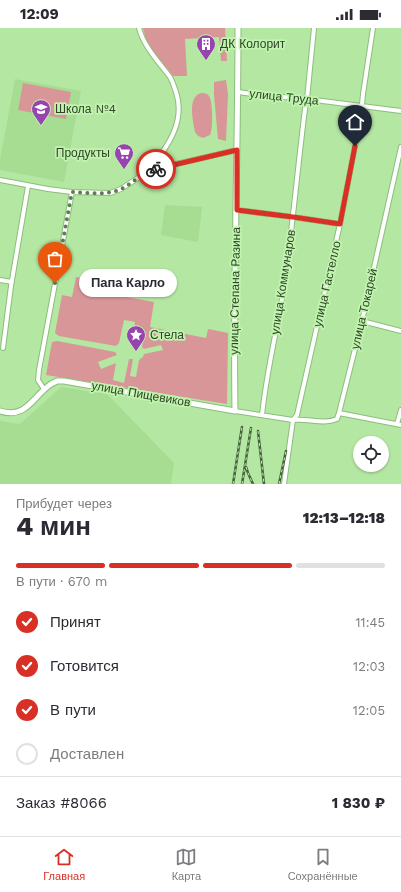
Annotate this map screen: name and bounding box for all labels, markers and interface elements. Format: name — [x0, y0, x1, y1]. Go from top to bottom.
text: 12:09 — [20, 5, 59, 23]
building icon: ДК Колорит — [195, 33, 217, 61]
place label: ДК Колорит — [220, 37, 286, 51]
street label: улица Труда — [249, 86, 320, 108]
school or university icon: Школа №4 — [30, 98, 52, 126]
place label: Школа №4 — [55, 102, 116, 116]
pin — [338, 105, 372, 146]
icon: home — [344, 111, 366, 133]
supermarket icon: Продукты — [113, 142, 135, 170]
place label: Продукты — [56, 146, 110, 160]
courier — [136, 149, 176, 189]
icon: bike — [145, 158, 167, 180]
street label: улица Степана Разина — [227, 227, 243, 355]
street label: улица Коммунаров — [268, 228, 298, 336]
street label: улица Гастелло — [310, 239, 344, 328]
pin — [38, 242, 72, 283]
icon: bag — [44, 248, 66, 270]
street label: улица Токарей — [348, 267, 380, 351]
callout: Папа Карло — [79, 269, 177, 297]
text: Папа Карло — [91, 275, 165, 290]
place icon: Стела — [125, 324, 147, 352]
place label: Стела — [150, 328, 184, 342]
street label: улица Пищевиков — [90, 378, 192, 410]
map controls — [353, 436, 389, 472]
button: locate — [353, 436, 389, 472]
text: Прибудет через — [16, 496, 112, 511]
text: 12:13–12:18 — [303, 509, 385, 527]
text: 4 мин — [16, 511, 91, 541]
text: В пути · 670 m — [16, 574, 107, 589]
icon: check — [16, 611, 38, 633]
text: Принят — [50, 613, 101, 631]
text: 11:45 — [356, 615, 385, 630]
icon: check — [16, 655, 38, 677]
text: Готовится — [50, 657, 119, 675]
text: 12:03 — [353, 659, 385, 674]
icon: check — [16, 699, 38, 721]
text: В пути — [50, 701, 96, 719]
text: 12:05 — [353, 703, 385, 718]
text: Доставлен — [50, 745, 124, 763]
text: Заказ #8066 — [16, 794, 107, 812]
text: 1 830 ₽ — [332, 794, 385, 812]
tab: Главная — [43, 846, 85, 883]
tab: Карта — [172, 846, 201, 883]
tab: Сохранённые — [288, 846, 358, 883]

